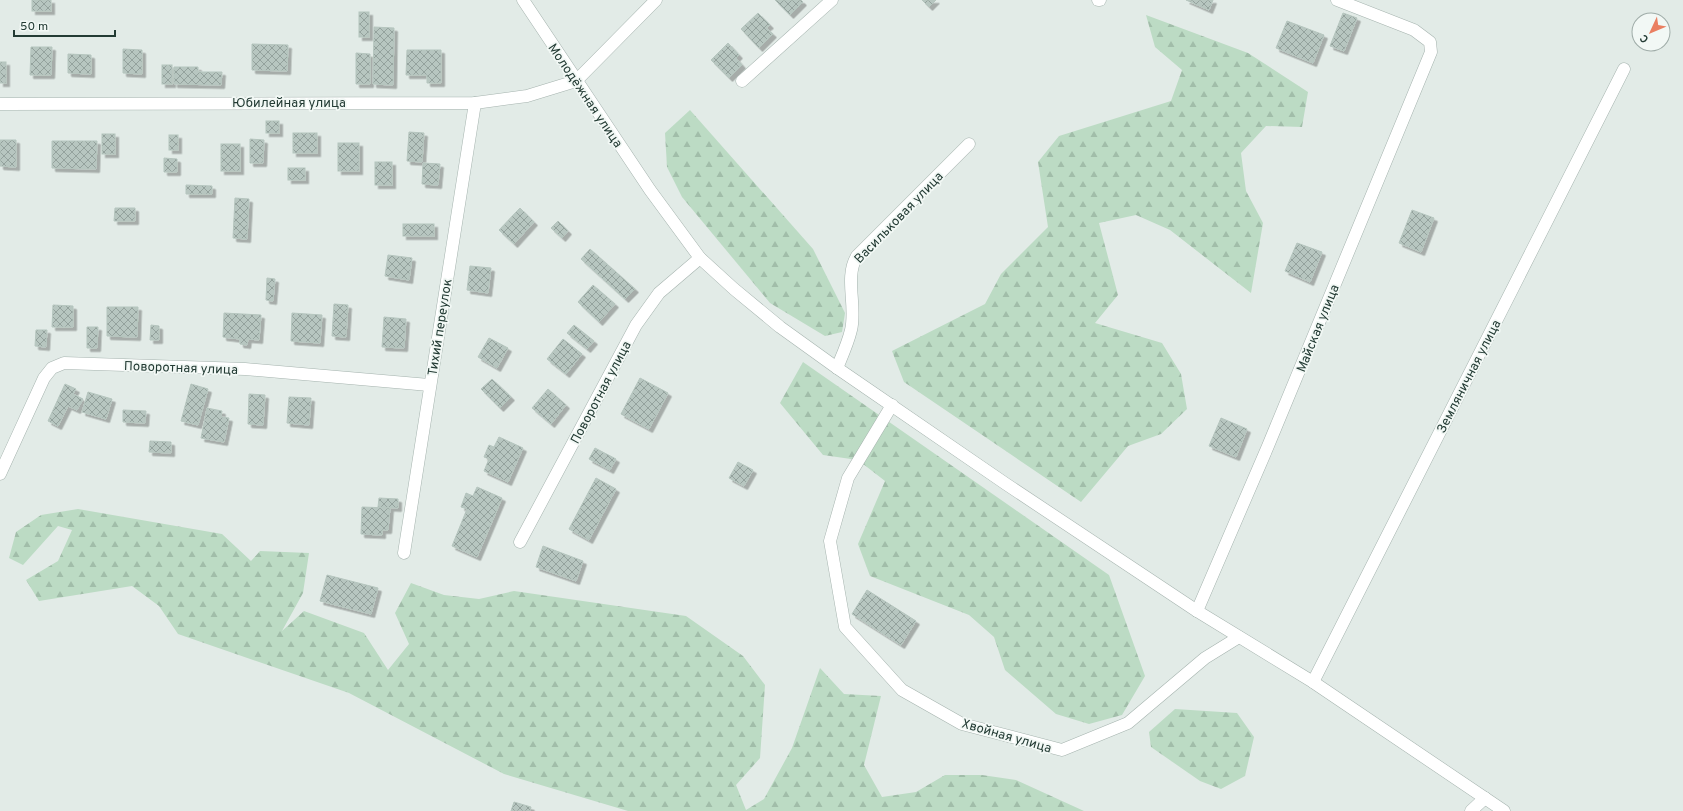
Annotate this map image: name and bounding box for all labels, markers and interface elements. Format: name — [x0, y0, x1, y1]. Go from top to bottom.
scale bar — [14, 12, 115, 38]
north arrow — [1631, 12, 1671, 52]
text: 50 m — [20, 19, 48, 35]
text: С — [1637, 31, 1652, 46]
street label: Молодёжная улица — [544, 41, 625, 151]
street label: Юбилейная улица — [232, 96, 346, 112]
street label: Васильковая улица — [852, 169, 947, 268]
street label: Тихий переулок — [425, 278, 457, 377]
street label: Майская улица — [1294, 283, 1344, 375]
street label: Земляничная улица — [1434, 318, 1505, 436]
street label: Поворотная улица — [568, 339, 636, 447]
street label: Поворотная улица — [124, 359, 238, 379]
street label: Хвойная улица — [960, 716, 1053, 757]

